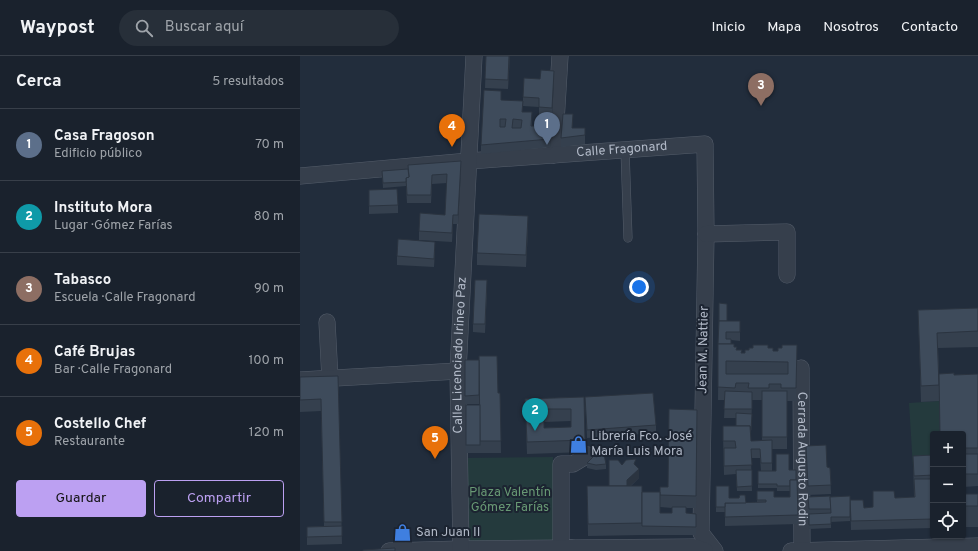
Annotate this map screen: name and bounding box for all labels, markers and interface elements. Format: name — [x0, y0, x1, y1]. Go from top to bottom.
search box — [119, 10, 399, 46]
text: Waypost — [20, 16, 95, 40]
icon: search — [133, 17, 155, 39]
text: Buscar aquí — [165, 18, 244, 37]
text: Inicio — [712, 19, 745, 36]
text: Mapa — [767, 19, 801, 36]
text: Nosotros — [823, 19, 879, 36]
text: Contacto — [901, 19, 958, 36]
text: Cerca — [16, 71, 62, 93]
pin: 3 — [748, 73, 774, 106]
text: 5 resultados — [212, 74, 284, 90]
pin: 1 — [534, 112, 560, 145]
pin: 4 — [439, 114, 465, 147]
text: Casa Fragoson — [54, 127, 155, 146]
text: 1 — [26, 137, 32, 153]
text: 70 m — [255, 137, 284, 153]
street label: Calle Fragonard — [576, 139, 668, 161]
text: Edificio público — [54, 146, 142, 162]
text: Instituto Mora — [54, 199, 152, 218]
text: 2 — [25, 209, 33, 225]
text: 80 m — [254, 209, 284, 225]
text: Lugar · Gómez Farías — [54, 218, 173, 234]
text: Tabasco — [54, 271, 111, 290]
street label: Calle Licenciado Irineo Paz — [450, 276, 471, 434]
your location — [629, 277, 649, 297]
text: 3 — [25, 281, 33, 297]
text: 90 m — [254, 281, 284, 297]
text: Escuela · Calle Fragonard — [54, 290, 196, 306]
street label: Jean M. Nattier — [695, 306, 713, 394]
text: Café Brujas — [54, 343, 135, 362]
text: 4 — [25, 353, 33, 369]
text: 100 m — [248, 353, 284, 369]
text: Bar · Calle Fragonard — [54, 362, 172, 378]
street label: Cerrada Augusto Rodin — [793, 392, 810, 526]
pin: 2 — [522, 398, 548, 431]
text: Costello Chef — [54, 415, 146, 434]
text: 5 — [25, 425, 33, 441]
text: 120 m — [249, 425, 284, 441]
pin: 5 — [422, 426, 448, 459]
place label: Librería Fco. José María Luis Mora — [591, 429, 692, 460]
map controls — [930, 431, 966, 539]
button: + — [930, 431, 966, 467]
text: Restaurante — [54, 434, 125, 450]
shop icon: Librería Fco. José María Luis Mora — [568, 434, 588, 454]
button: − — [930, 467, 966, 503]
button: Guardar — [16, 480, 146, 517]
button: Compartir — [154, 480, 284, 517]
park label: Plaza Valentín Gómez Farías — [469, 485, 551, 516]
button: locate — [930, 503, 966, 539]
shop icon: San Juan II — [393, 523, 413, 543]
place label: San Juan II — [416, 525, 480, 541]

